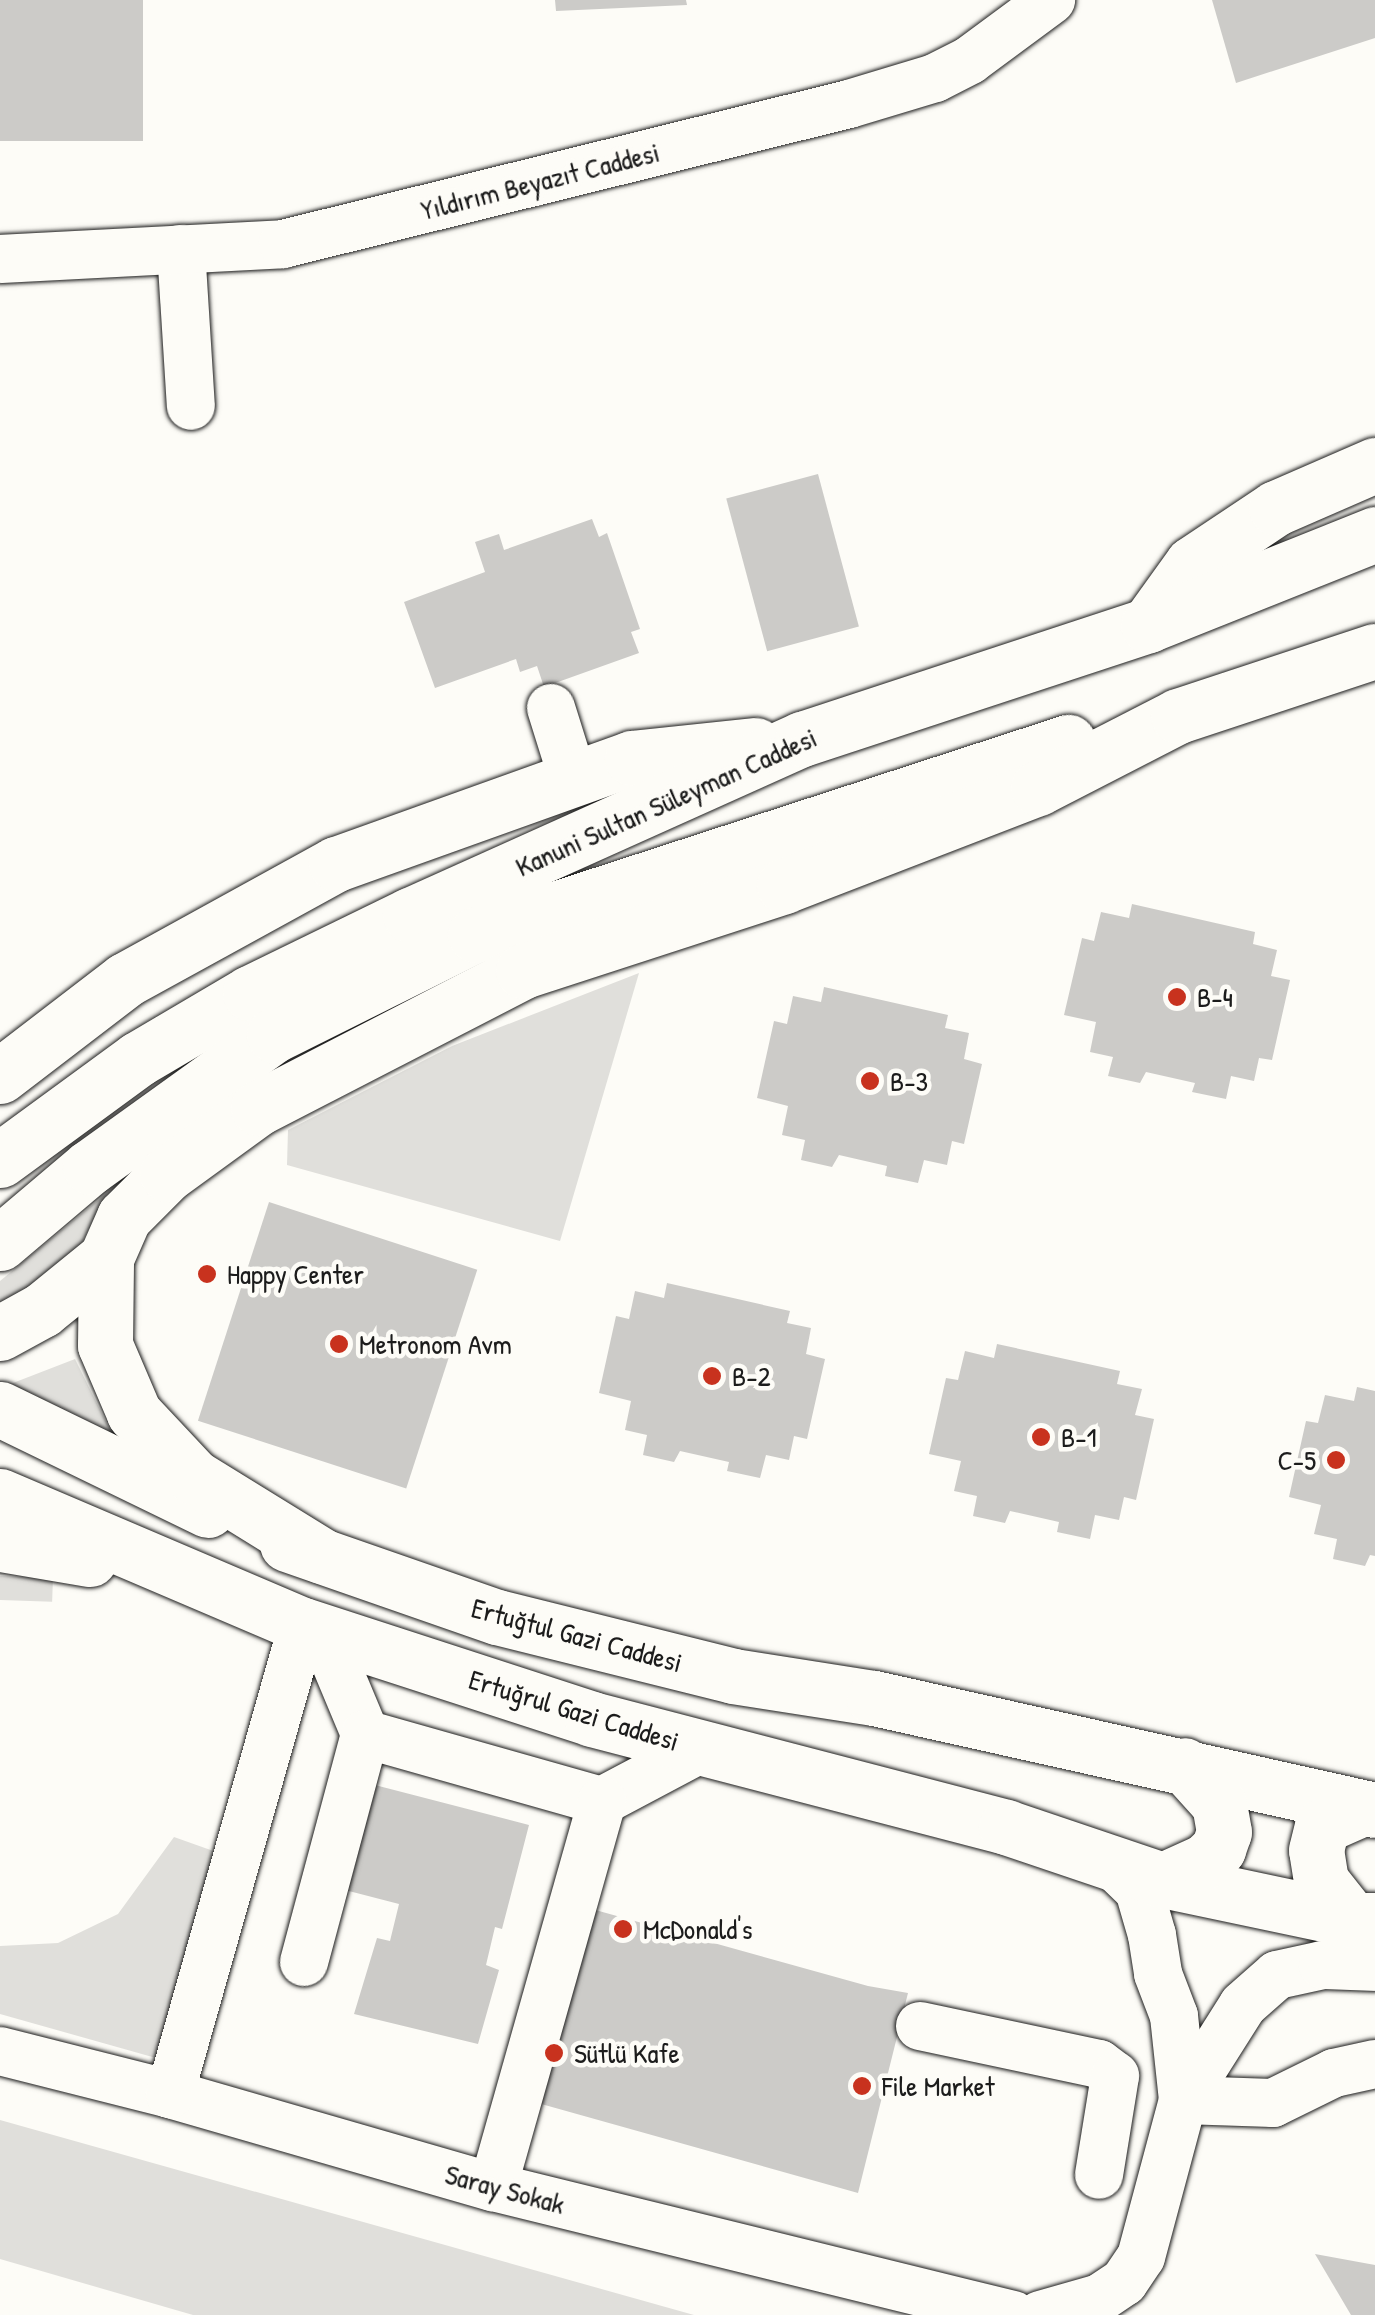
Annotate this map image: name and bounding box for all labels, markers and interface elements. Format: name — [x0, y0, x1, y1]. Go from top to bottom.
street label: Yıldırım Beyazıt Caddesi — [417, 135, 663, 227]
street label: Kanuni Sultan Süleyman Caddesi — [510, 720, 822, 884]
place label: B-4 — [1197, 980, 1233, 1014]
marker: B-4 — [1166, 986, 1188, 1008]
place label: B-3 — [890, 1064, 928, 1098]
marker: B-3 — [859, 1070, 881, 1092]
place label: Happy Center — [227, 1257, 364, 1291]
marker: Happy Center — [196, 1263, 218, 1285]
place label: Metronom Avm — [359, 1327, 512, 1361]
marker: Metronom Avm — [328, 1333, 350, 1355]
place label: B-2 — [732, 1359, 771, 1393]
marker: B-2 — [701, 1365, 723, 1387]
place label: B-1 — [1061, 1420, 1097, 1454]
marker: B-1 — [1030, 1426, 1052, 1448]
place label: C-5 — [1278, 1443, 1316, 1477]
marker: C-5 — [1325, 1449, 1347, 1471]
street label: Ertuğtul Gazi Caddesi — [468, 1591, 686, 1679]
street label: Ertuğrul Gazi Caddesi — [465, 1662, 683, 1758]
place label: McDonald's — [643, 1912, 752, 1946]
marker: McDonald's — [612, 1918, 634, 1940]
place label: Sütlü Kafe — [574, 2036, 680, 2070]
marker: Sütlü Kafe — [543, 2042, 565, 2064]
place label: File Market — [882, 2069, 995, 2103]
marker: File Market — [851, 2075, 873, 2097]
street label: Saray Sokak — [442, 2157, 568, 2221]

